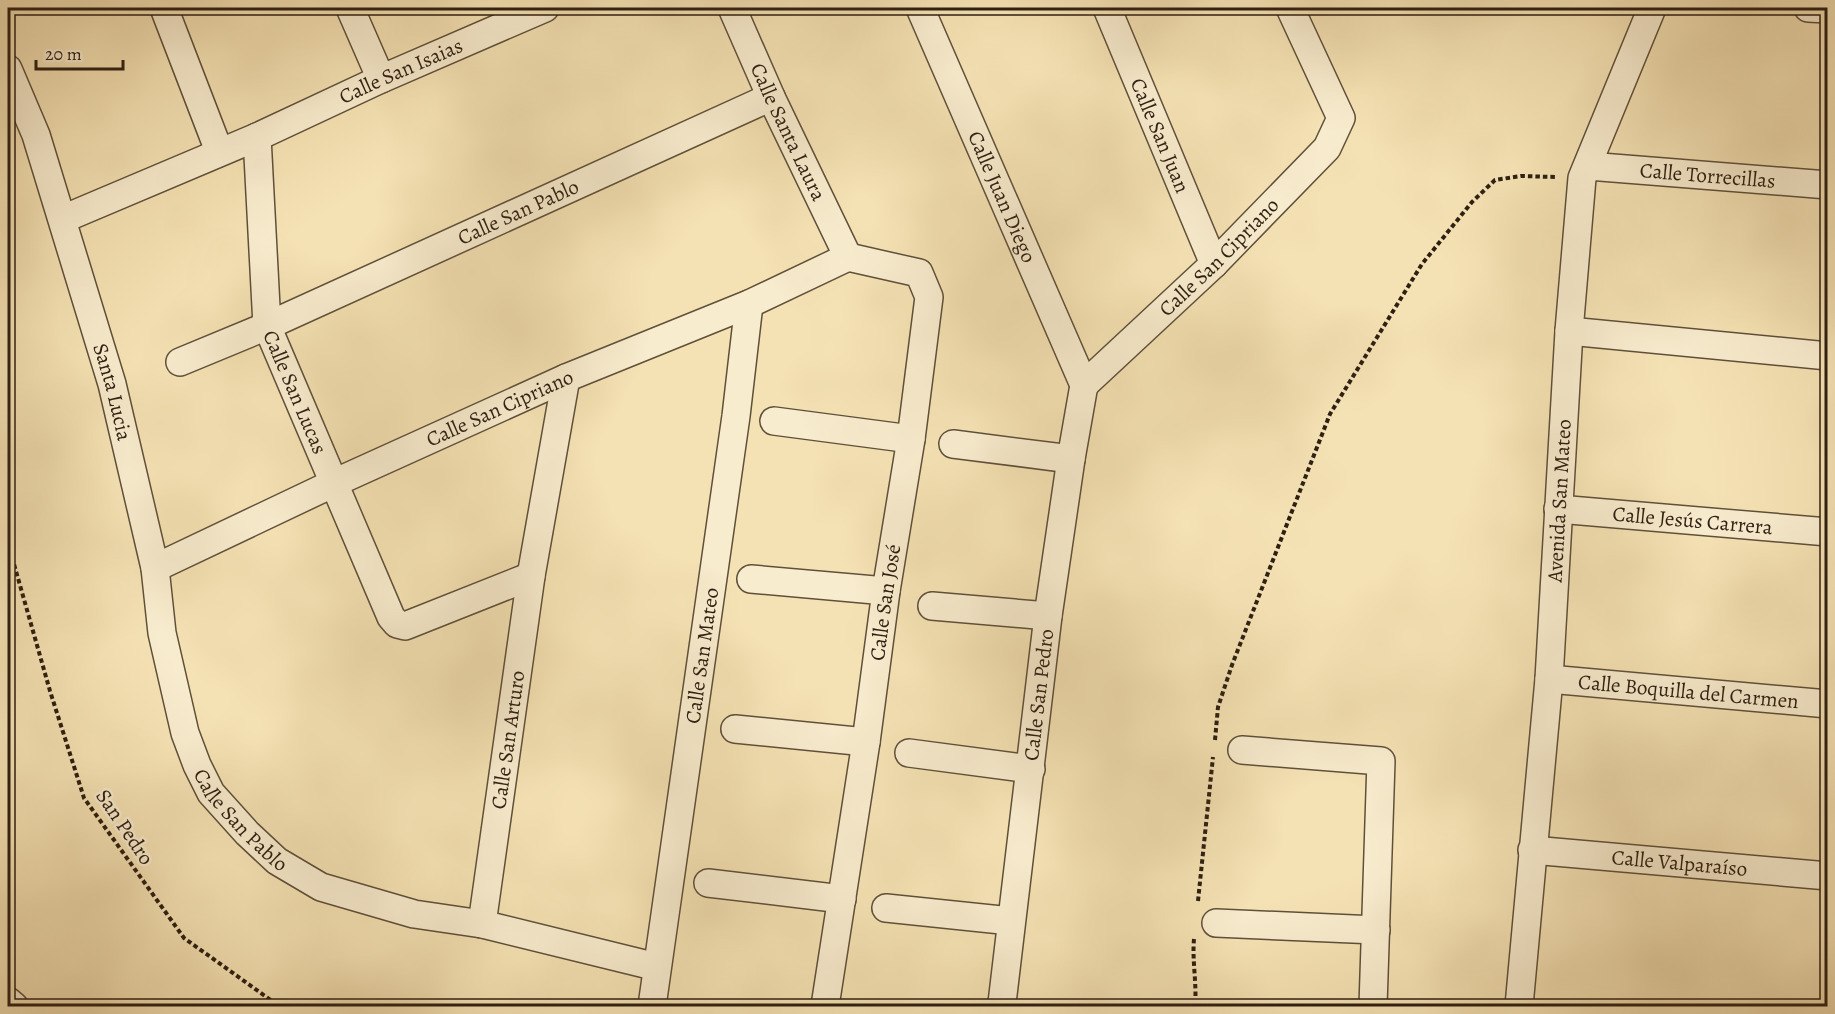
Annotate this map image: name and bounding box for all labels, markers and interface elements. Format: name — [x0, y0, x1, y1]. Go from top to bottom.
street label: Calle San Isaias — [334, 31, 467, 111]
scale bar — [36, 33, 123, 71]
text: 20 m — [45, 42, 82, 66]
street label: Calle Santa Laura — [744, 59, 833, 205]
street label: Calle San Juan — [1124, 74, 1197, 197]
street label: Calle Juan Diego — [961, 127, 1043, 267]
street label: Calle Torrecillas — [1639, 156, 1777, 195]
street label: Calle San Pablo — [453, 172, 583, 252]
street label: Calle San Cipriano — [1153, 191, 1285, 323]
street label: Calle San Lucas — [256, 326, 334, 458]
street label: Santa Lucia — [86, 340, 139, 444]
street label: Calle San Cipriano — [422, 363, 577, 453]
street label: Avenida San Mateo — [1541, 418, 1578, 584]
street label: Calle Jesús Carrera — [1611, 500, 1774, 541]
street label: Calle San José — [863, 542, 907, 662]
street label: Calle San Mateo — [678, 586, 725, 725]
street label: Calle San Pedro — [1017, 627, 1060, 762]
street label: Calle Boquilla del Carmen — [1577, 668, 1800, 715]
street label: Calle San Arturo — [484, 669, 532, 811]
street label: Calle San Pablo — [187, 764, 293, 878]
street label: San Pedro — [89, 784, 161, 870]
street label: Calle Valparaíso — [1610, 843, 1749, 883]

